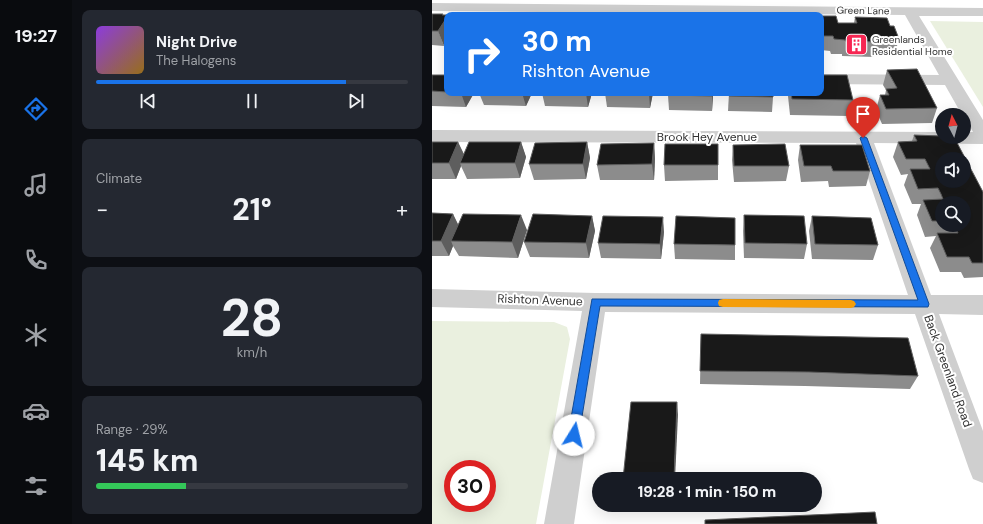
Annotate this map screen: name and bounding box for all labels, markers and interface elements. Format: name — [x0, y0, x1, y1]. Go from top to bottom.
street label: Green Lane — [836, 4, 890, 17]
text: 30 m — [522, 23, 592, 60]
text: 19:27 — [15, 24, 57, 48]
icon: right — [456, 28, 508, 80]
text: Night Drive — [156, 32, 237, 52]
building icon: Greenlands Residential Home — [843, 32, 869, 58]
place label: Greenlands Residential Home — [872, 33, 953, 58]
text: The Halogens — [156, 52, 236, 69]
text: Rishton Avenue — [522, 59, 650, 83]
icon: previous — [137, 90, 159, 112]
icon: pause — [241, 90, 263, 112]
icon: next — [345, 90, 367, 112]
icon: directions — [22, 95, 50, 123]
pin — [846, 97, 880, 138]
icon: arrive — [852, 103, 874, 125]
north arrow — [935, 108, 971, 144]
map controls — [935, 108, 971, 232]
street label: Brook Hey Avenue — [657, 129, 757, 145]
button: sound — [935, 152, 971, 188]
text: Climate — [96, 170, 142, 187]
icon: music — [22, 171, 50, 199]
text: 21° — [232, 190, 272, 229]
text: − — [96, 195, 108, 224]
text: + — [396, 195, 408, 224]
button: search — [935, 196, 971, 232]
icon: phone — [22, 246, 50, 274]
text: 28 — [221, 284, 283, 352]
street label: Rishton Avenue — [497, 291, 583, 309]
street label: Back Greenland Road — [920, 313, 976, 429]
icon: climate — [22, 321, 50, 349]
text: km/h — [237, 344, 267, 361]
icon: car — [22, 397, 50, 425]
position arrow — [553, 414, 595, 456]
text: Range · 29% — [96, 421, 168, 438]
text: 145 km — [96, 441, 198, 480]
speed limit sign: 30 — [444, 460, 496, 512]
icon: filters — [22, 472, 50, 500]
text: 19:28 · 1 min · 150 m — [638, 482, 776, 502]

